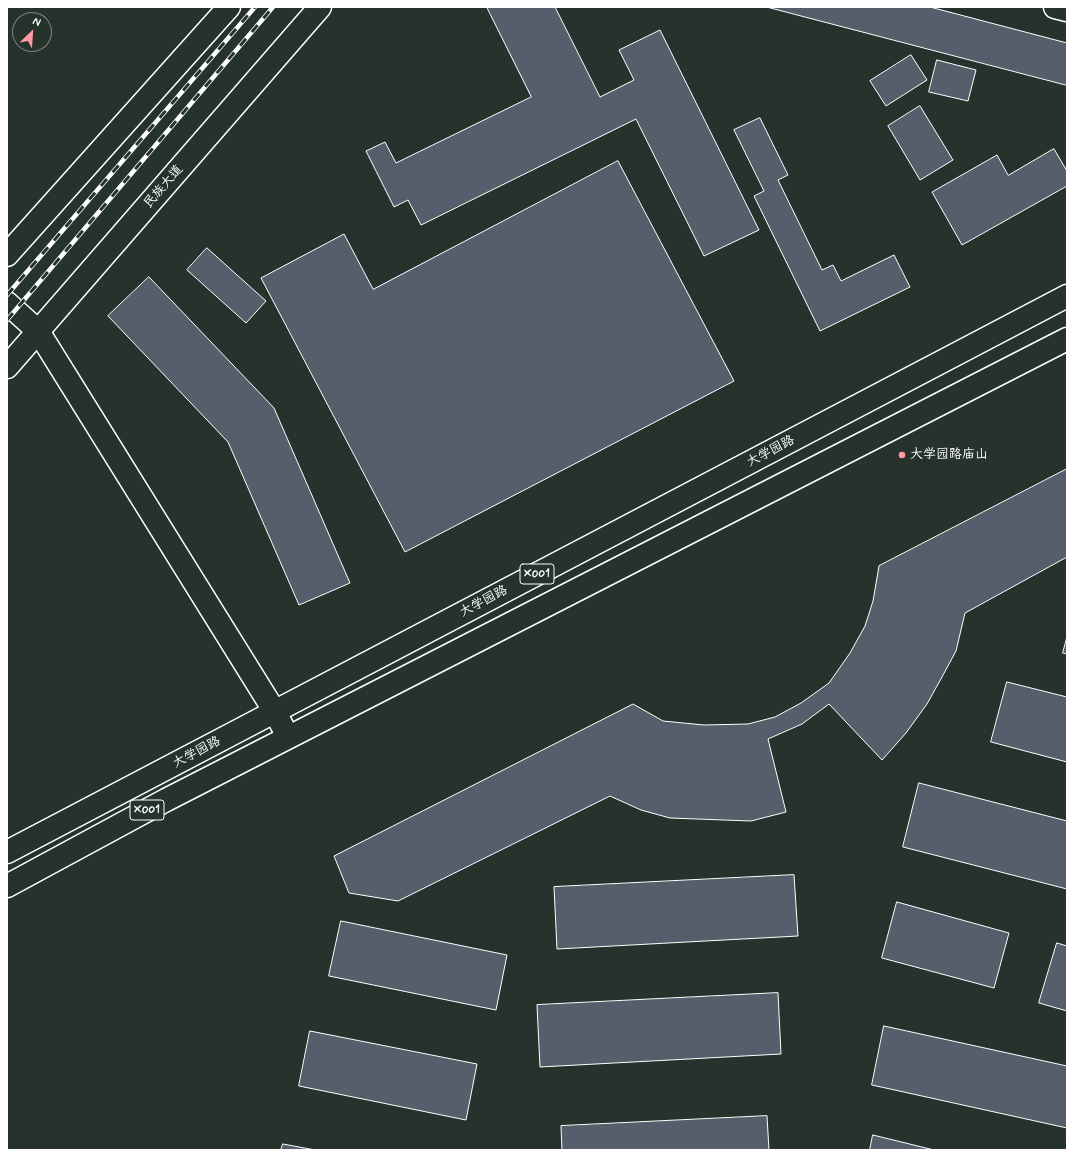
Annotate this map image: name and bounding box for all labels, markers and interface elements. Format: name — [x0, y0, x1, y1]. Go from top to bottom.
north arrow — [12, 12, 52, 52]
text: N — [30, 14, 43, 30]
street label: 民族大道 — [141, 162, 187, 212]
street label: 大学园路 — [744, 433, 798, 471]
place label: 大学园路庙山 — [910, 447, 988, 463]
marker: 大学园路庙山 — [897, 450, 907, 460]
road number: X001 — [520, 564, 554, 584]
street label: 大学园路 — [457, 583, 511, 621]
street label: 大学园路 — [170, 734, 224, 772]
road number: X001 — [130, 800, 164, 820]

